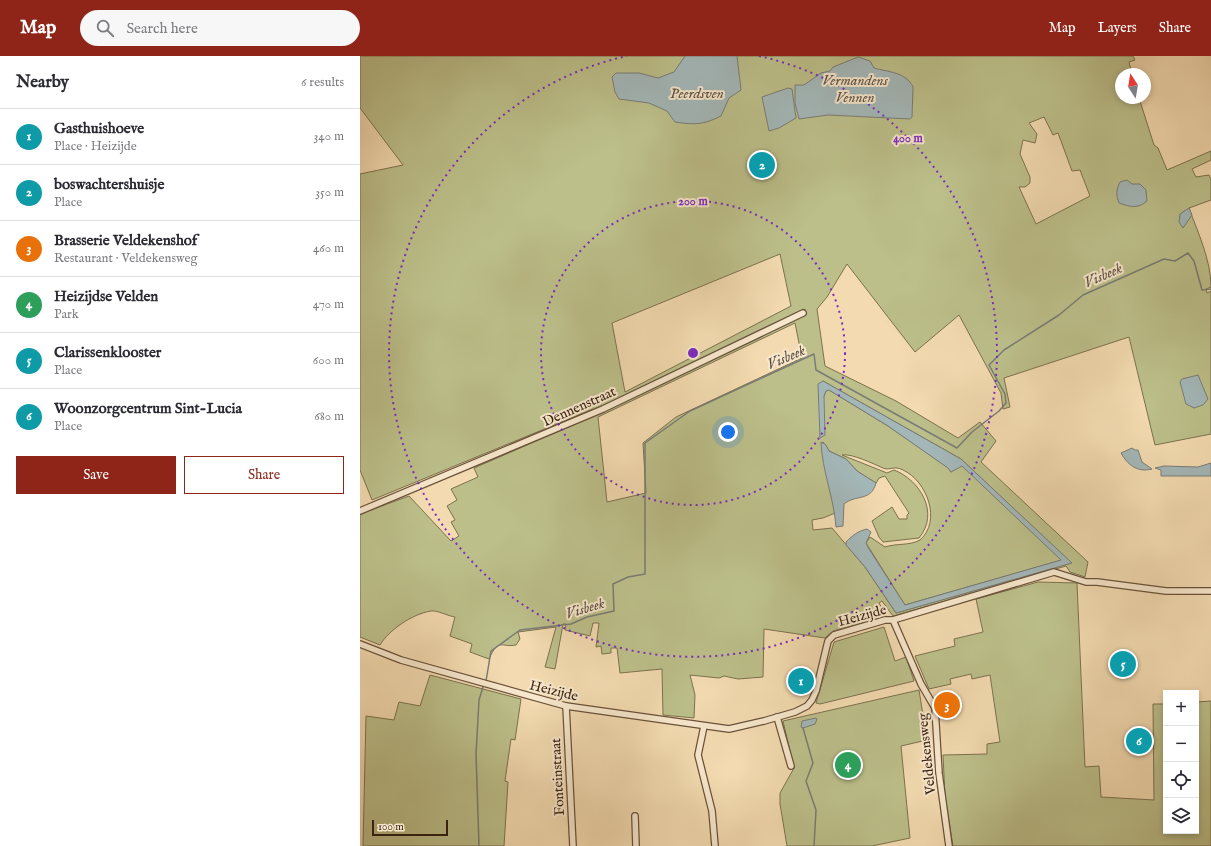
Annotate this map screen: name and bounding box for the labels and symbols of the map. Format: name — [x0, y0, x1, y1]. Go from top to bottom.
north arrow — [1115, 68, 1151, 104]
water label: Vermandens Vennen — [822, 71, 889, 107]
water label: Peerdsven — [670, 84, 724, 103]
text: 400 m — [893, 131, 924, 146]
pin: 2 — [749, 150, 775, 180]
text: 200 m — [678, 194, 708, 209]
water label: Visbeek — [1081, 259, 1125, 292]
water label: Visbeek — [764, 341, 808, 374]
centre of rings — [686, 346, 700, 360]
street label: Dennenstraat — [540, 383, 619, 431]
your location — [718, 422, 738, 442]
water label: Visbeek — [563, 594, 607, 623]
street label: Heizijde — [836, 601, 889, 631]
pin: 5 — [1110, 649, 1136, 679]
pin: 1 — [788, 666, 814, 696]
street label: Heizijde — [528, 676, 580, 706]
pin: 3 — [934, 690, 960, 720]
street label: Veldekensweg — [914, 712, 940, 797]
pin: 6 — [1126, 726, 1152, 756]
street label: Fonteinstraat — [547, 737, 569, 816]
pin: 4 — [835, 750, 861, 780]
scale bar — [372, 818, 448, 837]

